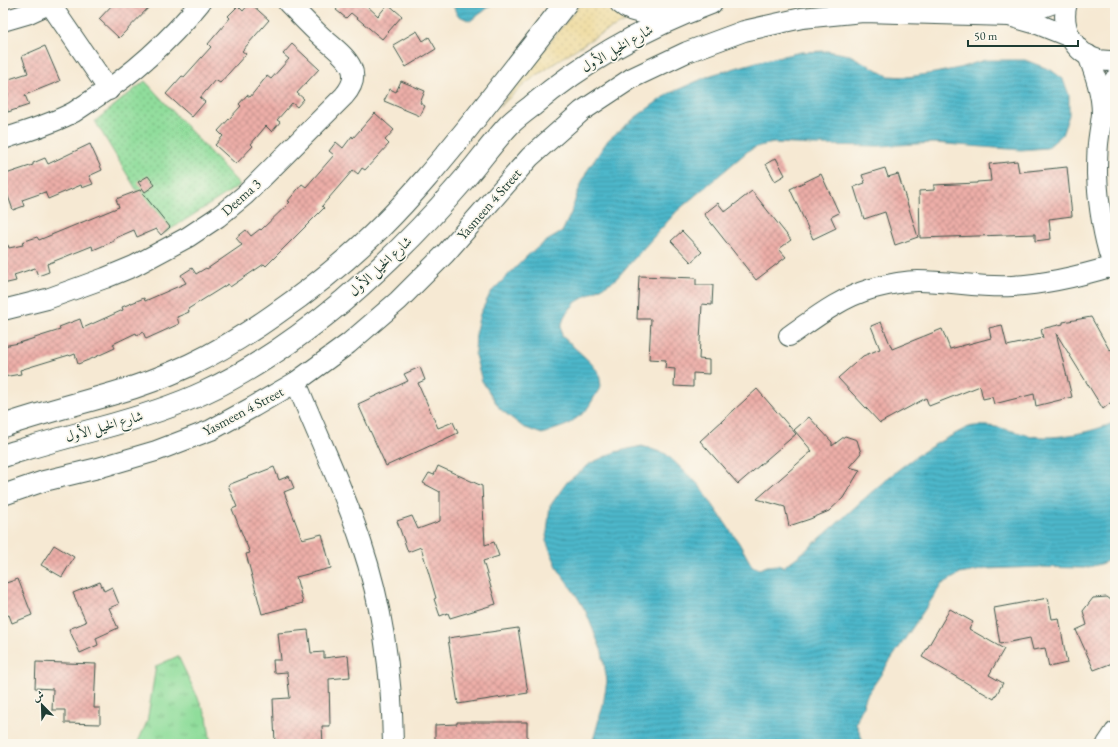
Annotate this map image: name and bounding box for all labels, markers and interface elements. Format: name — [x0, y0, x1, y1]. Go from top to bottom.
street label: شارع الخيل الأول — [577, 19, 658, 78]
scale bar — [968, 22, 1078, 48]
text: 50 m — [974, 28, 998, 44]
street label: Yasmeen 4 Street — [453, 164, 525, 243]
street label: Deema 3 — [217, 174, 265, 220]
street label: شارع الخيل الأول — [344, 231, 418, 302]
street label: Yasmeen 4 Street — [200, 382, 287, 440]
street label: شارع الخيل الأول — [63, 405, 146, 449]
north arrow — [22, 685, 62, 725]
text: ش — [30, 687, 46, 704]

